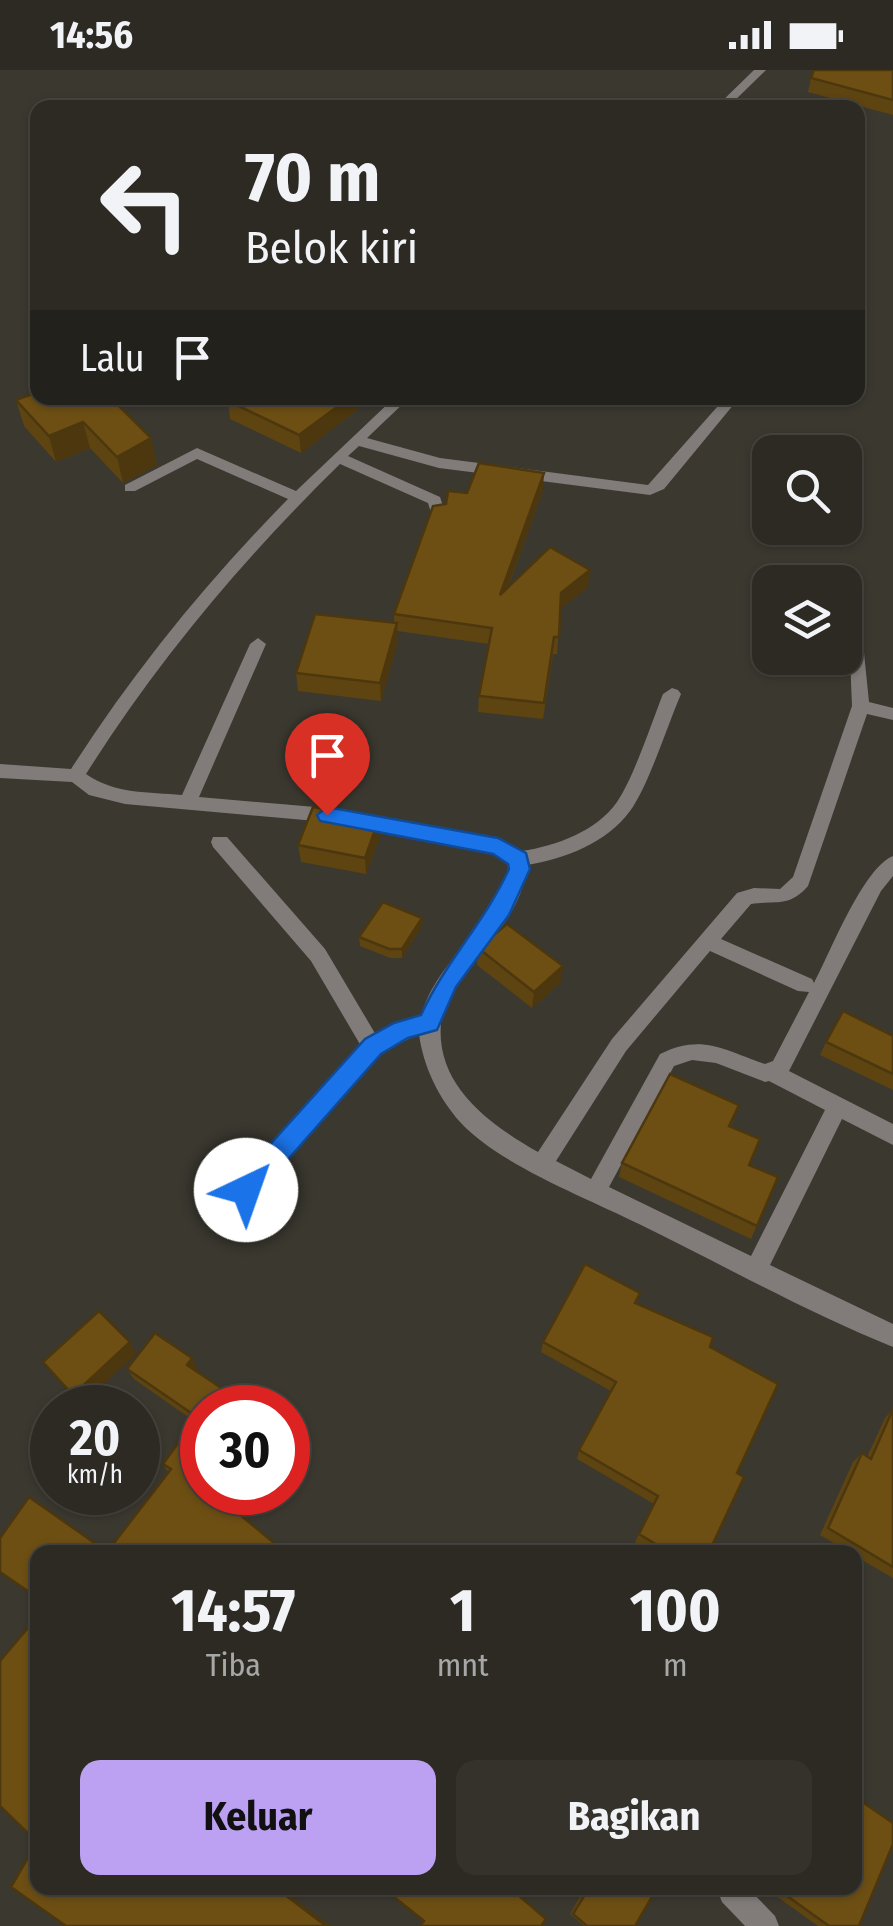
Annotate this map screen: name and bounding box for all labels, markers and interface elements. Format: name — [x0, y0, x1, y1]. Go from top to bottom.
text: 14:56 — [50, 12, 133, 58]
text: 70 m — [245, 136, 380, 220]
icon: left — [80, 140, 210, 270]
text: Belok kiri — [245, 221, 418, 275]
icon: arrive — [165, 330, 220, 385]
text: Lalu — [80, 335, 145, 381]
map controls — [752, 435, 862, 675]
button: search — [752, 435, 862, 545]
button: layers — [752, 565, 862, 675]
pin — [285, 713, 370, 816]
icon: arrive — [300, 728, 355, 783]
position arrow — [194, 1138, 298, 1242]
speed limit sign: 30 — [180, 1385, 310, 1515]
text: 20 — [70, 1408, 120, 1468]
text: km/h — [67, 1460, 123, 1490]
text: 14:57 — [171, 1575, 295, 1647]
text: 1 — [450, 1575, 475, 1647]
text: 100 — [630, 1575, 721, 1647]
text: Tiba — [206, 1646, 261, 1684]
text: mnt — [437, 1646, 489, 1684]
text: m — [663, 1646, 688, 1684]
button: Keluar — [80, 1760, 436, 1875]
button: Bagikan — [456, 1760, 812, 1875]

